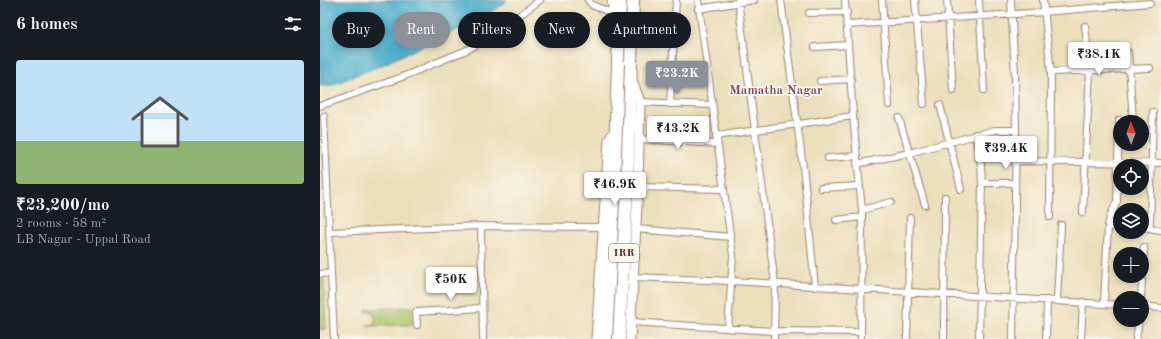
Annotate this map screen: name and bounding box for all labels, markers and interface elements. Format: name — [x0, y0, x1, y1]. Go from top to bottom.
chip: Buy — [332, 12, 385, 48]
chip: Rent — [393, 12, 450, 48]
chip: Filters — [458, 12, 526, 48]
chip: New — [534, 12, 590, 48]
chip: Apartment — [598, 12, 691, 48]
icon: filters — [282, 13, 304, 35]
text: 6 homes — [16, 16, 78, 33]
pin: ₹38.1K — [1066, 42, 1132, 76]
text: ₹38.1K — [1077, 48, 1121, 61]
pin: ₹23.2K — [644, 61, 710, 95]
text: ₹23.2K — [655, 67, 699, 80]
district label: Mamatha Nagar — [729, 84, 823, 97]
icon: home — [124, 86, 196, 158]
north arrow — [1113, 115, 1149, 151]
map controls — [1113, 115, 1149, 327]
pin: ₹43.2K — [645, 116, 711, 150]
text: ₹43.2K — [656, 122, 700, 135]
pin: ₹39.4K — [973, 136, 1039, 170]
text: ₹39.4K — [984, 142, 1028, 155]
button: locate — [1113, 159, 1149, 195]
pin: ₹46.9K — [582, 172, 648, 206]
text: ₹46.9K — [593, 178, 637, 191]
text: ₹23,200/mo — [16, 197, 110, 214]
button: layers — [1113, 203, 1149, 239]
text: 2 rooms · 58 m² — [16, 217, 106, 230]
text: LB Nagar - Uppal Road — [16, 233, 151, 246]
road number: IRR — [609, 244, 639, 262]
button: + — [1113, 247, 1149, 283]
pin: ₹50K — [427, 267, 475, 301]
text: ₹50K — [435, 273, 467, 286]
button: − — [1113, 291, 1149, 327]

